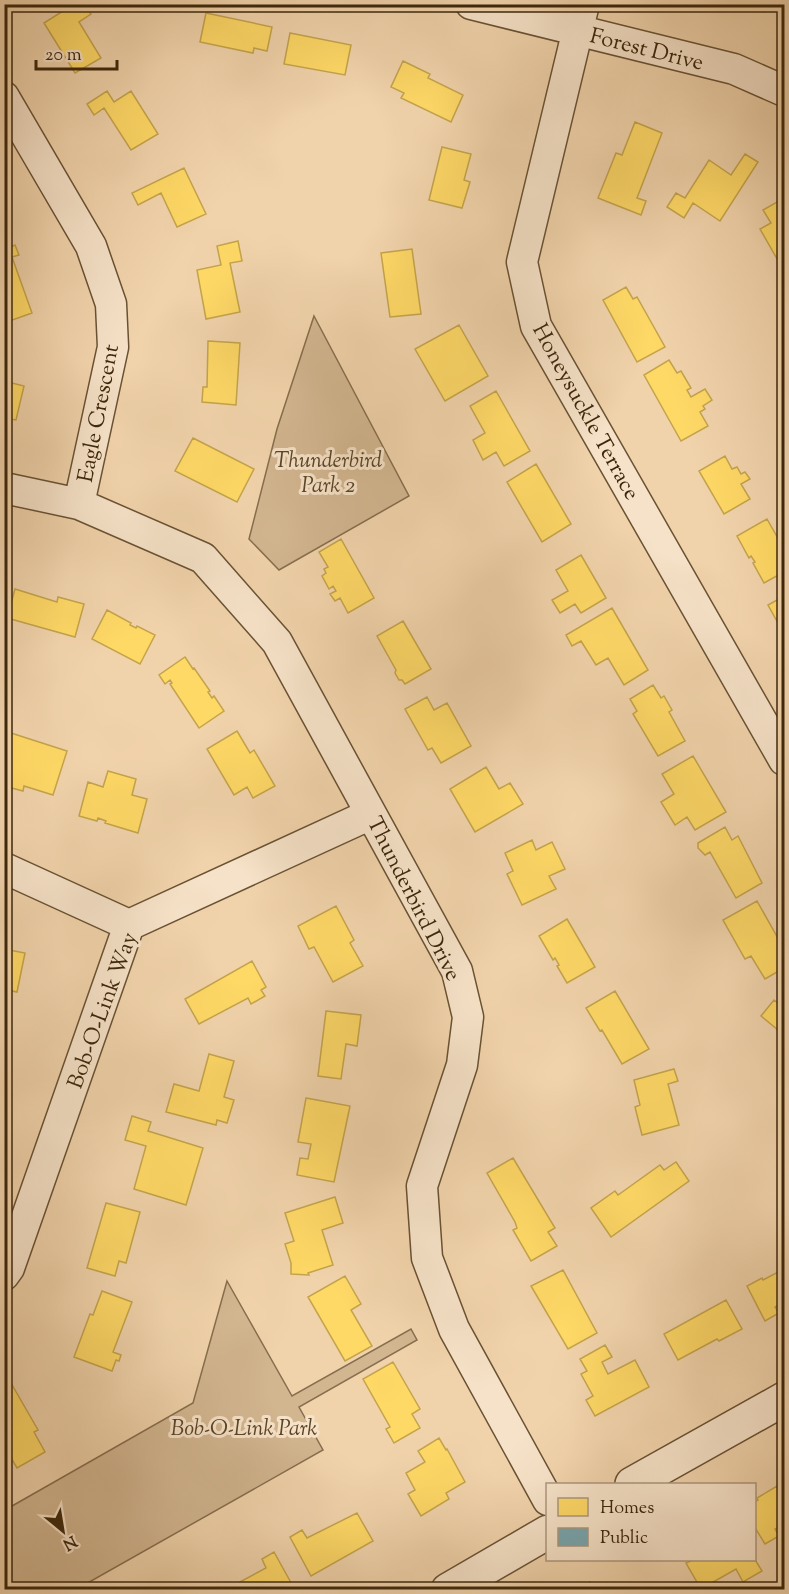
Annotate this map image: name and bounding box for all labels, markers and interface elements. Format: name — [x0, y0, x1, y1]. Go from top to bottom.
street label: Forest Drive — [586, 21, 707, 80]
scale bar — [36, 33, 117, 71]
text: 20 m — [45, 43, 82, 69]
street label: Honeysuckle Terrace — [523, 318, 646, 507]
street label: Eagle Crescent — [71, 341, 129, 485]
park label: Thunderbird Park 2 — [274, 446, 382, 503]
street label: Thunderbird Drive — [357, 812, 468, 987]
street label: Bob-O-Link Way — [61, 928, 147, 1094]
park label: Bob-O-Link Park — [171, 1414, 317, 1446]
legend — [546, 1483, 756, 1561]
text: Homes — [600, 1496, 654, 1522]
north arrow — [33, 1501, 93, 1561]
text: Public — [600, 1526, 648, 1552]
text: N — [58, 1529, 81, 1555]

